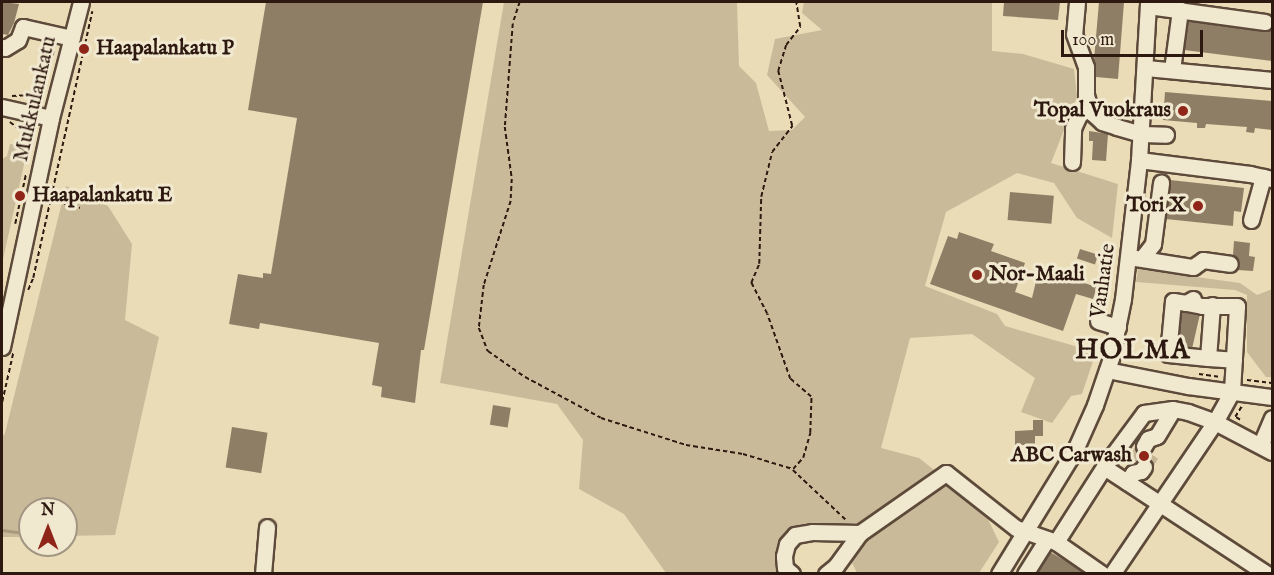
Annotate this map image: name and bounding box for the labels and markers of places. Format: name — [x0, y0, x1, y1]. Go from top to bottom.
place label: Haapalankatu P — [96, 36, 234, 62]
marker: Haapalankatu P — [77, 42, 91, 56]
place label: Topal Vuokraus — [1034, 98, 1171, 124]
marker: Topal Vuokraus — [1176, 104, 1190, 118]
place label: Haapalankatu E — [32, 183, 172, 209]
marker: Haapalankatu E — [13, 189, 27, 203]
place label: Tori X — [1126, 193, 1186, 219]
marker: Tori X — [1191, 199, 1205, 213]
place label: Nor-Maali — [989, 262, 1085, 288]
marker: Nor-Maali — [970, 268, 984, 282]
place label: ABC Carwash — [1011, 443, 1132, 469]
marker: ABC Carwash — [1137, 449, 1151, 463]

